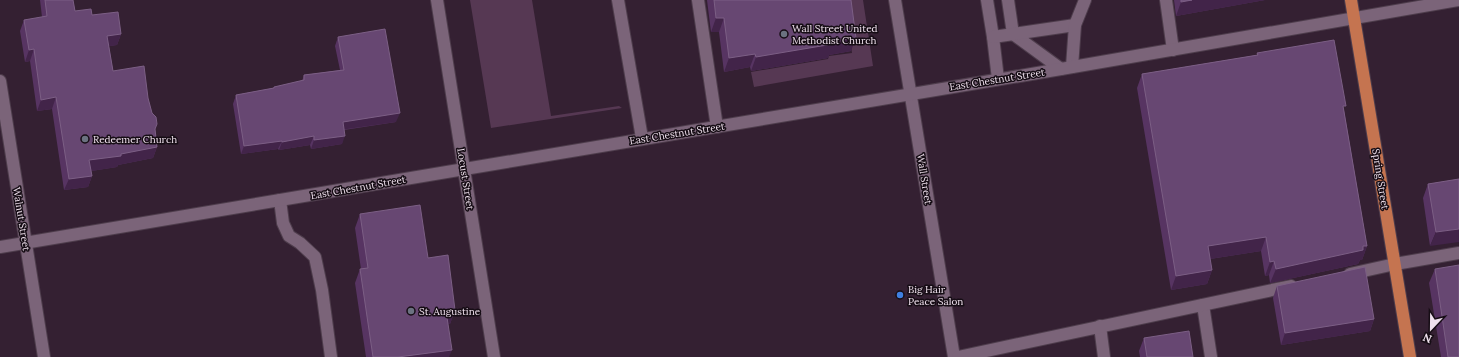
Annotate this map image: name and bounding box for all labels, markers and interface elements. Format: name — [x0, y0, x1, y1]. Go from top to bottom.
place label: Wall Street United Methodist Church — [792, 22, 878, 47]
marker: Wall Street United Methodist Church — [779, 29, 789, 39]
street label: East Chestnut Street — [948, 66, 1046, 93]
street label: East Chestnut Street — [628, 120, 726, 147]
place label: Redeemer Church — [93, 133, 177, 146]
marker: Redeemer Church — [80, 134, 90, 144]
street label: Locust Street — [454, 147, 477, 211]
street label: Spring Street — [1369, 148, 1392, 210]
street label: Wall Street — [914, 153, 935, 205]
street label: East Chestnut Street — [310, 173, 407, 202]
street label: Walnut Street — [10, 186, 33, 252]
place label: Big Hair Peace Salon — [908, 283, 963, 308]
marker: Big Hair Peace Salon — [895, 290, 905, 300]
place label: St. Augustine — [419, 305, 481, 318]
marker: St. Augustine — [406, 306, 416, 316]
north arrow — [1411, 309, 1451, 349]
text: N — [1420, 330, 1434, 346]

